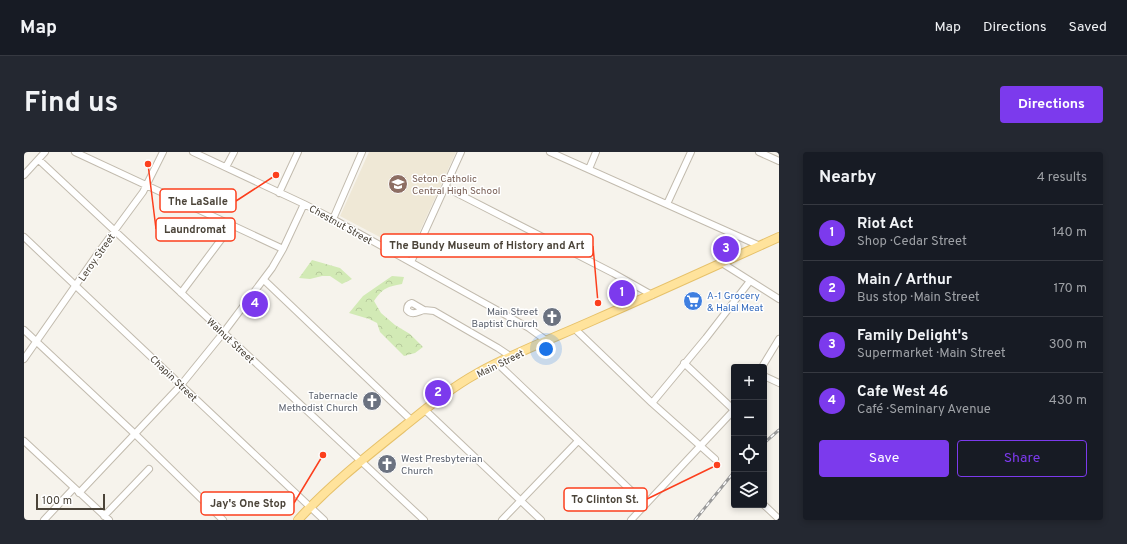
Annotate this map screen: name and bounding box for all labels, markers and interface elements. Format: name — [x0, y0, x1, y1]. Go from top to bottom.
text: Map — [20, 16, 57, 40]
text: Map — [935, 19, 961, 36]
text: Directions — [983, 19, 1047, 36]
text: Saved — [1069, 19, 1107, 36]
text: Find us — [24, 86, 118, 122]
button: Directions — [1000, 86, 1103, 123]
text: Nearby — [819, 167, 876, 189]
text: 4 results — [1037, 170, 1087, 186]
school or university icon: Seton Catholic Central High School — [387, 173, 409, 195]
place label: Seton Catholic Central High School — [412, 173, 500, 198]
callout: The LaSalle — [160, 189, 236, 212]
text: The LaSalle — [168, 195, 228, 209]
street label: Chestnut Street — [306, 203, 374, 248]
text: Riot Act — [857, 215, 914, 234]
callout: Laundromat — [156, 218, 235, 241]
text: Laundromat — [164, 223, 226, 237]
text: 1 — [829, 225, 835, 241]
text: 140 m — [1052, 225, 1087, 241]
street label: Leroy Street — [76, 231, 119, 284]
callout: The Bundy Museum of History and Art — [381, 234, 593, 257]
pin: 3 — [713, 234, 739, 264]
text: Shop · Cedar Street — [857, 234, 967, 250]
text: The Bundy Museum of History and Art — [389, 239, 585, 253]
text: Main / Arthur — [857, 271, 952, 290]
pin: 1 — [609, 278, 635, 308]
text: 2 — [828, 281, 836, 297]
text: 170 m — [1053, 281, 1087, 297]
pin: 4 — [242, 289, 268, 319]
supermarket icon: A-1 Grocery & Halal Meat — [682, 290, 704, 312]
place label: A-1 Grocery & Halal Meat — [707, 290, 763, 315]
text: Bus stop · Main Street — [857, 290, 980, 306]
place label: Main Street Baptist Church — [471, 306, 538, 331]
church icon: Main Street Baptist Church — [541, 306, 563, 328]
street label: Walnut Street — [203, 316, 257, 367]
text: Family Delight's — [857, 327, 968, 346]
text: 3 — [828, 337, 836, 353]
text: 300 m — [1049, 337, 1087, 353]
your location — [536, 339, 556, 359]
text: Supermarket · Main Street — [857, 346, 1006, 362]
street label: Main Street — [475, 347, 527, 381]
street label: Chapin Street — [146, 353, 200, 405]
map controls — [731, 364, 767, 508]
button: + — [731, 364, 767, 400]
pin: 2 — [425, 378, 451, 408]
text: Cafe West 46 — [857, 383, 948, 402]
place label: Tabernacle Methodist Church — [279, 390, 358, 415]
church icon: Tabernacle Methodist Church — [361, 390, 383, 412]
text: 4 — [828, 393, 836, 409]
text: 430 m — [1049, 393, 1087, 409]
button: − — [731, 400, 767, 436]
text: Café · Seminary Avenue — [857, 402, 991, 418]
button: locate — [731, 436, 767, 472]
button: Save — [819, 440, 949, 477]
button: Share — [957, 440, 1087, 477]
church icon: West Presbyterian Church — [376, 453, 398, 475]
place label: West Presbyterian Church — [401, 453, 483, 478]
button: layers — [731, 472, 767, 508]
callout: To Clinton St. — [564, 488, 647, 511]
scale bar — [36, 492, 105, 511]
callout: Jay's One Stop — [201, 492, 294, 515]
text: To Clinton St. — [571, 493, 639, 507]
text: 100 m — [42, 494, 72, 508]
text: Jay's One Stop — [210, 497, 286, 511]

